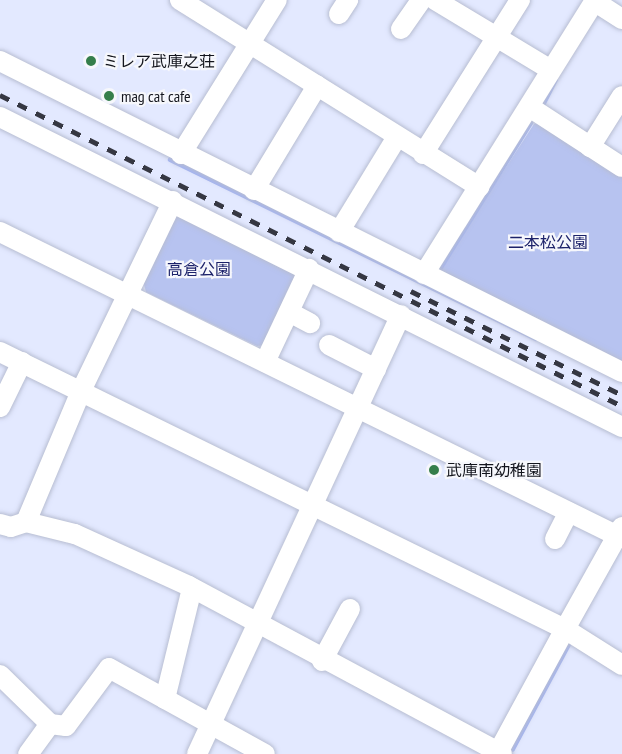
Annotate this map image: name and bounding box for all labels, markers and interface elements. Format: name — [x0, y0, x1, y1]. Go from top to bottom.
place label: ミレア武庫之荘 — [103, 51, 215, 71]
marker: ミレア武庫之荘 — [84, 54, 98, 68]
place label: mag cat cafe — [121, 86, 191, 106]
marker: mag cat cafe — [102, 89, 116, 103]
park label: 二本松公園 — [508, 232, 588, 252]
park label: 高倉公園 — [167, 259, 231, 279]
place label: 武庫南幼稚園 — [446, 460, 542, 480]
marker: 武庫南幼稚園 — [427, 463, 441, 477]

